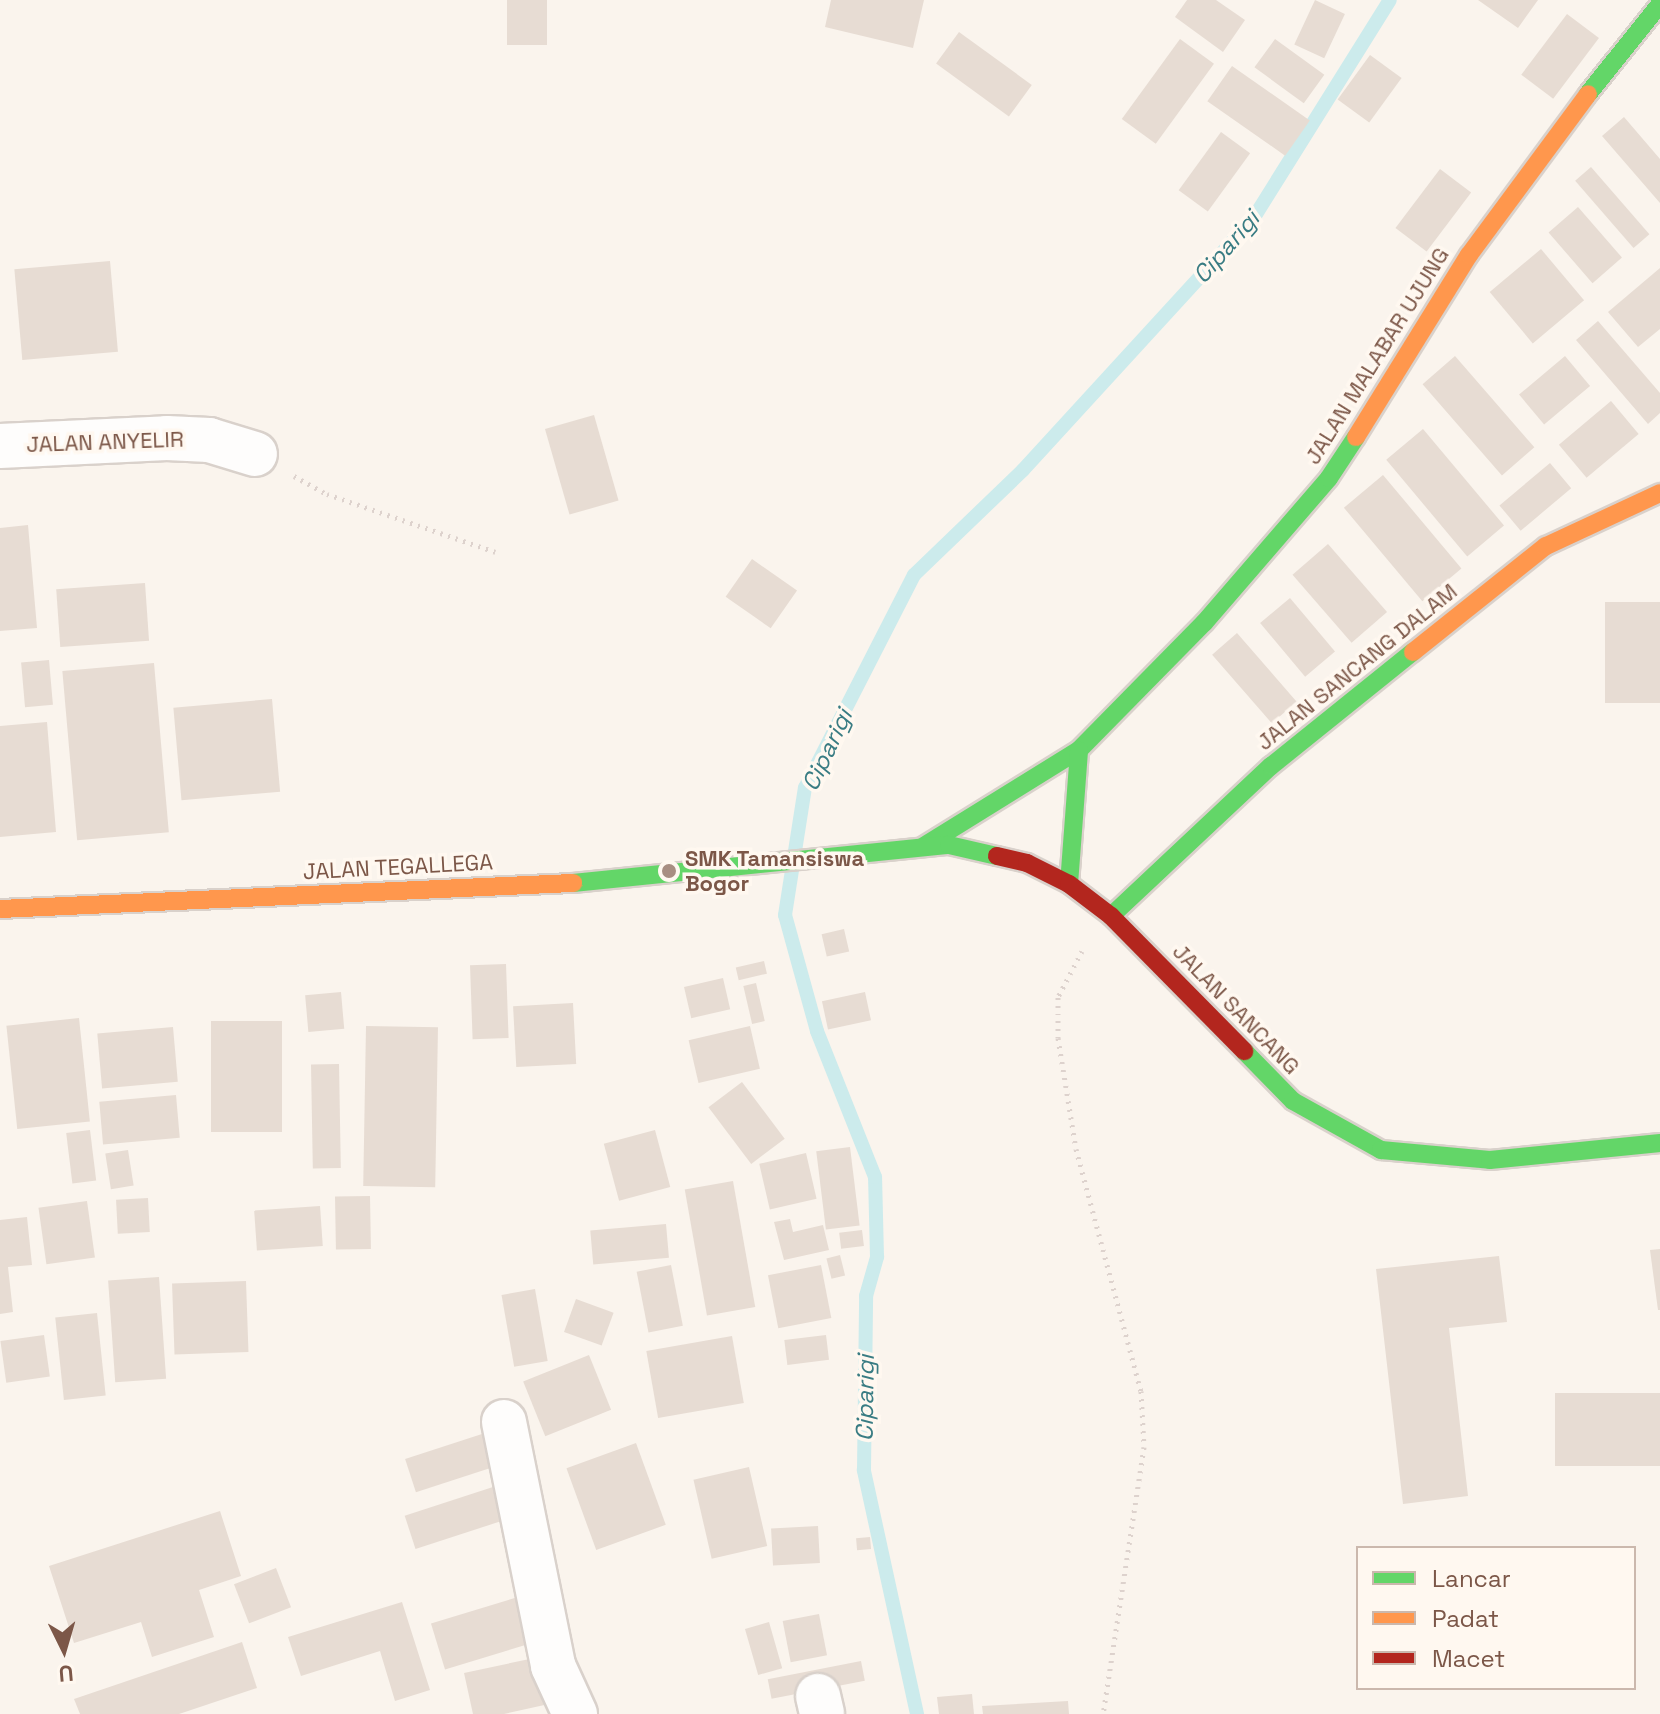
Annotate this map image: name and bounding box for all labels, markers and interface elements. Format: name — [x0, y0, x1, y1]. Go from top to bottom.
water label: Ciparigi — [1187, 205, 1265, 289]
street label: JALAN MALABAR UJUNG — [1299, 243, 1455, 469]
street label: JALAN ANYELIR — [26, 426, 184, 458]
street label: JALAN SANCANG DALAM — [1252, 578, 1462, 756]
water label: Ciparigi — [796, 705, 858, 795]
place label: SMK Tamansiswa Bogor — [685, 845, 865, 896]
street label: JALAN TEGALLEGA — [302, 849, 494, 885]
marker: SMK Tamansiswa Bogor — [660, 862, 678, 880]
street label: JALAN SANCANG — [1167, 938, 1305, 1080]
water label: Ciparigi — [850, 1354, 880, 1442]
legend — [1356, 1546, 1636, 1690]
text: Lancar — [1432, 1563, 1511, 1594]
text: Padat — [1432, 1603, 1499, 1634]
north arrow — [24, 1610, 104, 1690]
text: Macet — [1432, 1643, 1505, 1674]
text: U — [58, 1659, 75, 1688]

